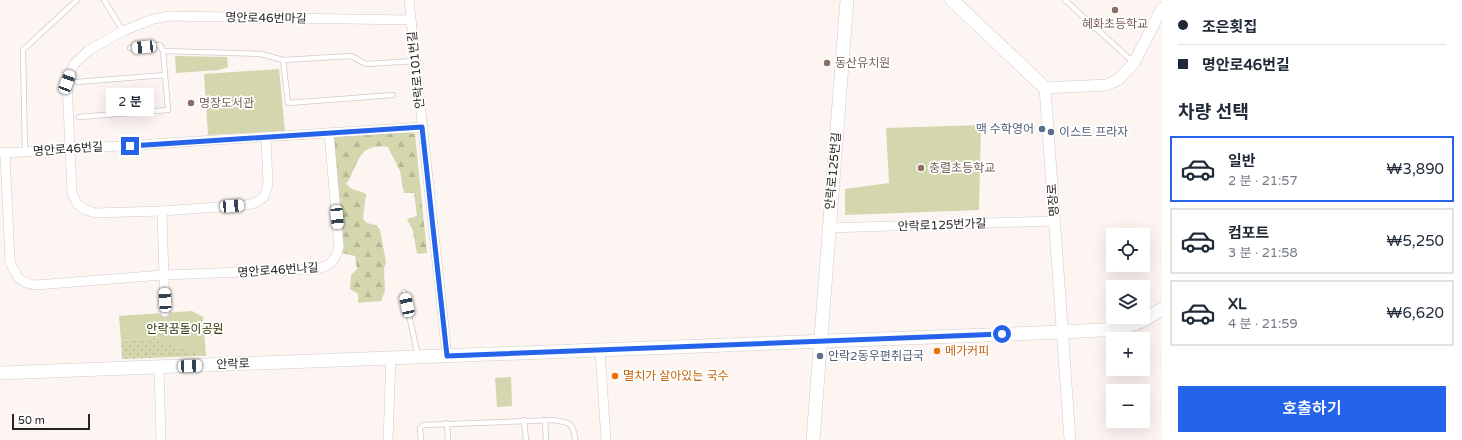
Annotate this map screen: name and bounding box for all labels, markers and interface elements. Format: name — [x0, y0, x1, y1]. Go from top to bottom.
marker: 혜화초등학교 — [1110, 5, 1120, 15]
street label: 명안로46번마길 — [225, 10, 307, 26]
place label: 혜화초등학교 — [1082, 17, 1148, 31]
text: 조은횟집 — [1202, 18, 1257, 36]
street label: 안락로101번길 — [405, 31, 427, 109]
car — [132, 40, 156, 54]
place label: 동산유치원 — [835, 56, 890, 70]
text: 명안로46번길 — [1202, 56, 1290, 74]
marker: 동산유치원 — [822, 58, 832, 68]
car — [57, 69, 77, 95]
callout: 2 분 — [106, 88, 154, 116]
text: 2 분 — [118, 94, 142, 110]
place label: 명장도서관 — [199, 96, 254, 110]
marker: 명장도서관 — [186, 98, 196, 108]
text: 차량 선택 — [1178, 101, 1249, 123]
place label: 맥 수학영어 — [976, 122, 1034, 136]
marker: 맥 수학영어 — [1037, 124, 1047, 134]
place label: 이스트 프라자 — [1059, 125, 1128, 139]
marker: 이스트 프라자 — [1046, 127, 1056, 137]
street label: 안락로125번길 — [823, 132, 843, 210]
route end — [121, 137, 139, 155]
street label: 명안로46번길 — [32, 140, 104, 158]
icon: car — [1180, 151, 1216, 187]
text: 일반 — [1228, 152, 1256, 170]
text: ₩3,890 — [1386, 160, 1444, 178]
place label: 충렬초등학교 — [929, 161, 995, 175]
marker: 충렬초등학교 — [916, 163, 926, 173]
text: 2 분 · 21:57 — [1228, 173, 1298, 189]
street label: 명장로 — [1045, 183, 1061, 217]
car — [220, 199, 244, 213]
car — [330, 205, 344, 229]
street label: 안락로125번가길 — [897, 216, 987, 234]
icon: car — [1180, 223, 1216, 259]
text: 컴포트 — [1228, 224, 1269, 242]
map controls — [1106, 228, 1150, 428]
button: locate — [1106, 228, 1150, 272]
text: ₩5,250 — [1386, 232, 1444, 250]
text: 3 분 · 21:58 — [1228, 245, 1298, 261]
street label: 명안로46번나길 — [237, 260, 319, 280]
button: layers — [1106, 280, 1150, 324]
car — [158, 288, 172, 312]
car — [399, 292, 415, 318]
icon: car — [1180, 295, 1216, 331]
text: XL — [1228, 295, 1247, 313]
text: ₩6,620 — [1386, 304, 1444, 322]
text: 4 분 · 21:59 — [1228, 316, 1298, 332]
park label: 안락꿈돌이공원 — [146, 322, 224, 336]
route start — [993, 325, 1011, 343]
button: + — [1106, 332, 1150, 376]
place label: 메가커피 — [945, 344, 989, 358]
marker: 메가커피 — [932, 346, 942, 356]
place label: 안락2동우편취급국 — [828, 349, 924, 363]
marker: 안락2동우편취급국 — [815, 351, 825, 361]
street label: 안락로 — [216, 356, 250, 372]
car — [178, 360, 202, 372]
place label: 멸치가 살아있는 국수 — [623, 369, 729, 383]
marker: 멸치가 살아있는 국수 — [610, 371, 620, 381]
button: − — [1106, 384, 1150, 428]
button: 호출하기 — [1178, 386, 1446, 432]
scale bar — [12, 412, 90, 431]
text: 50 m — [18, 414, 45, 427]

